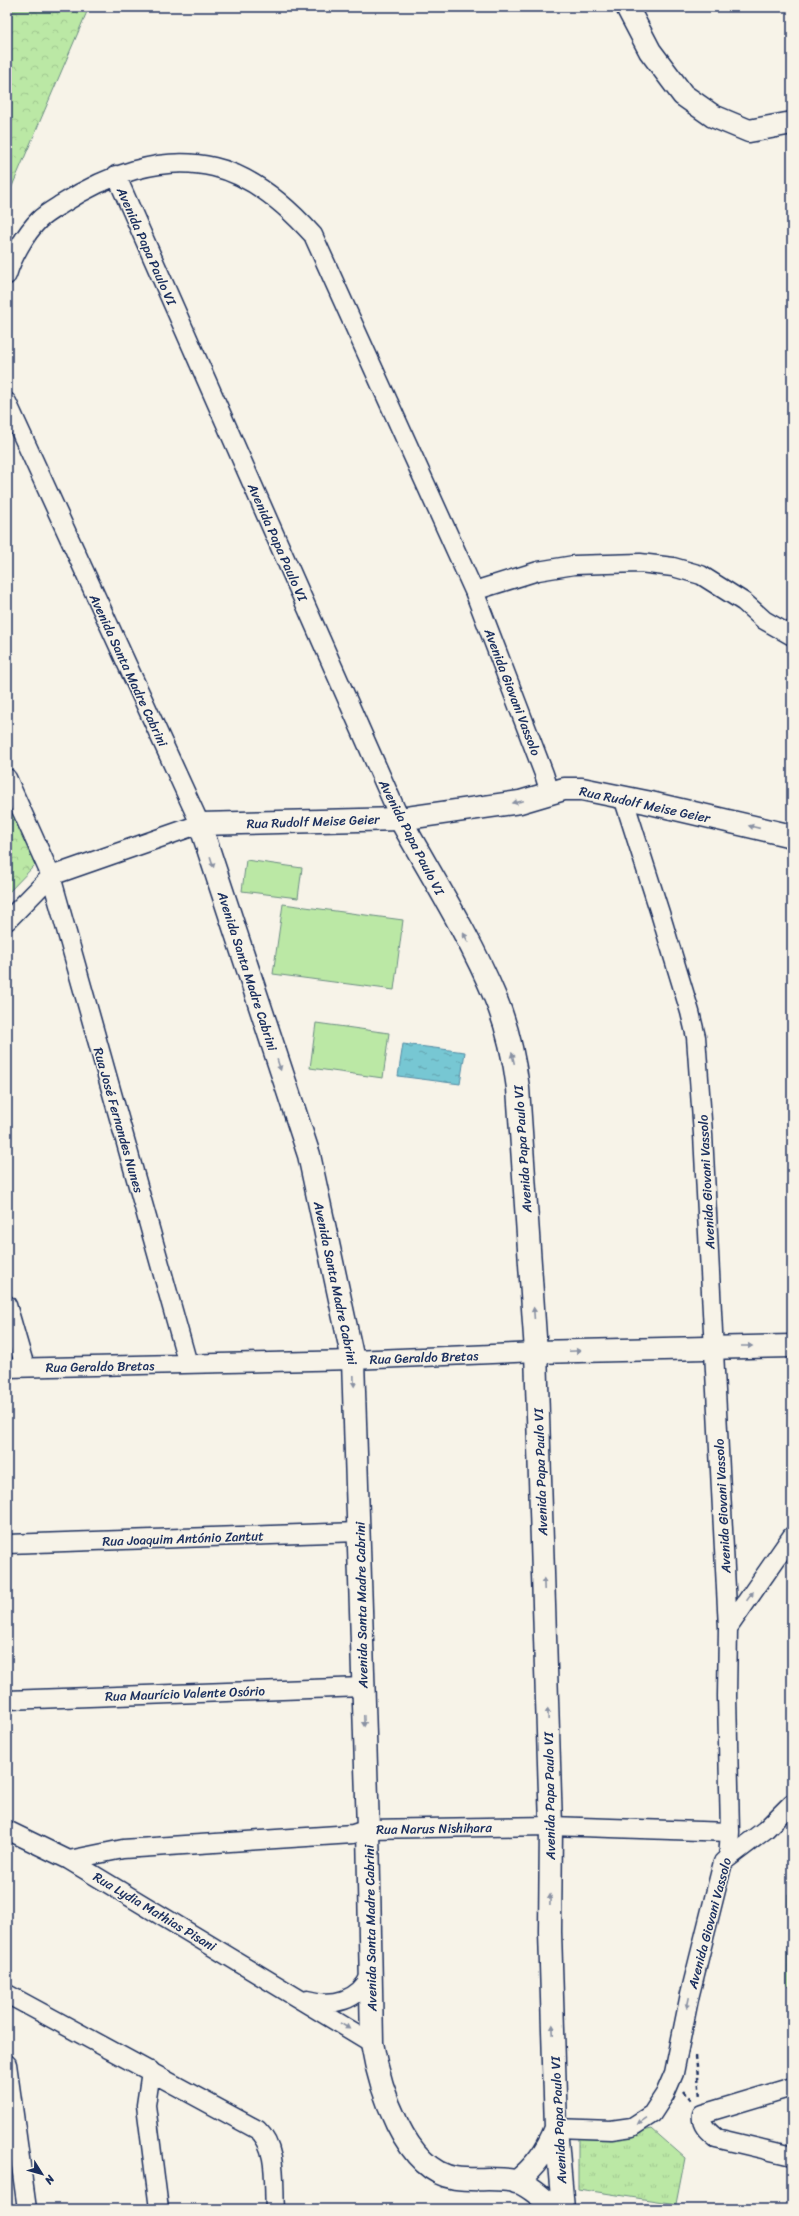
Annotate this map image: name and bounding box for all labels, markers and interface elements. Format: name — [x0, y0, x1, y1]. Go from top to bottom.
street label: Avenida Papa Paulo VI — [110, 182, 183, 310]
street label: Avenida Papa Paulo VI — [241, 478, 314, 606]
street label: Avenida Santa Madre Cabrini — [83, 589, 174, 751]
street label: Avenida Giovani Vassolo — [477, 624, 548, 760]
street label: Avenida Papa Paulo VI — [372, 774, 451, 900]
street label: Rua Rudolf Meise Geier — [577, 779, 713, 830]
one-way arrow — [512, 799, 524, 805]
street label: Rua Rudolf Meise Geier — [246, 808, 381, 835]
one-way arrow — [748, 824, 760, 830]
one-way arrow — [209, 856, 215, 868]
street label: Avenida Santa Madre Cabrini — [211, 887, 284, 1054]
one-way arrow — [463, 932, 469, 944]
street label: Rua José Fernandes Nunes — [87, 1045, 150, 1196]
one-way arrow — [510, 1052, 516, 1065]
one-way arrow — [276, 1059, 282, 1071]
street label: Avenida Papa Paulo VI — [507, 1084, 538, 1214]
street label: Avenida Giovani Vassolo — [691, 1114, 722, 1251]
street label: Avenida Santa Madre Cabrini — [307, 1198, 364, 1367]
one-way arrow — [530, 1307, 537, 1319]
one-way arrow — [741, 1343, 754, 1349]
street label: Rua Geraldo Bretas — [369, 1344, 479, 1371]
one-way arrow — [569, 1348, 582, 1354]
street label: Rua Geraldo Bretas — [45, 1354, 155, 1379]
one-way arrow — [351, 1375, 357, 1388]
street label: Avenida Papa Paulo VI — [527, 1407, 554, 1537]
street label: Avenida Giovani Vassolo — [707, 1438, 738, 1575]
street label: Avenida Santa Madre Cabrini — [349, 1521, 374, 1689]
street label: Rua Joaquim António Zantut — [102, 1524, 264, 1553]
one-way arrow — [541, 1577, 547, 1590]
one-way arrow — [746, 1591, 754, 1601]
street label: Rua Maurício Valente Osório — [105, 1679, 266, 1708]
one-way arrow — [544, 1708, 551, 1720]
one-way arrow — [361, 1715, 367, 1728]
street label: Avenida Papa Paulo VI — [537, 1731, 562, 1861]
street label: Rua Narus Nishihara — [376, 1816, 493, 1841]
street label: Avenida Santa Madre Cabrini — [358, 1844, 383, 2012]
street label: Avenida Giovani Vassolo — [681, 1855, 738, 1992]
street label: Rua Lydia Mathias Pisani — [89, 1865, 221, 1958]
one-way arrow — [547, 1893, 553, 1906]
one-way arrow — [685, 1997, 691, 2009]
one-way arrow — [340, 2022, 350, 2030]
one-way arrow — [550, 2023, 556, 2036]
street label: Avenida Papa Paulo VI — [544, 2055, 573, 2185]
one-way arrow — [636, 2117, 647, 2125]
north arrow — [22, 2154, 62, 2194]
text: N — [39, 2170, 60, 2189]

